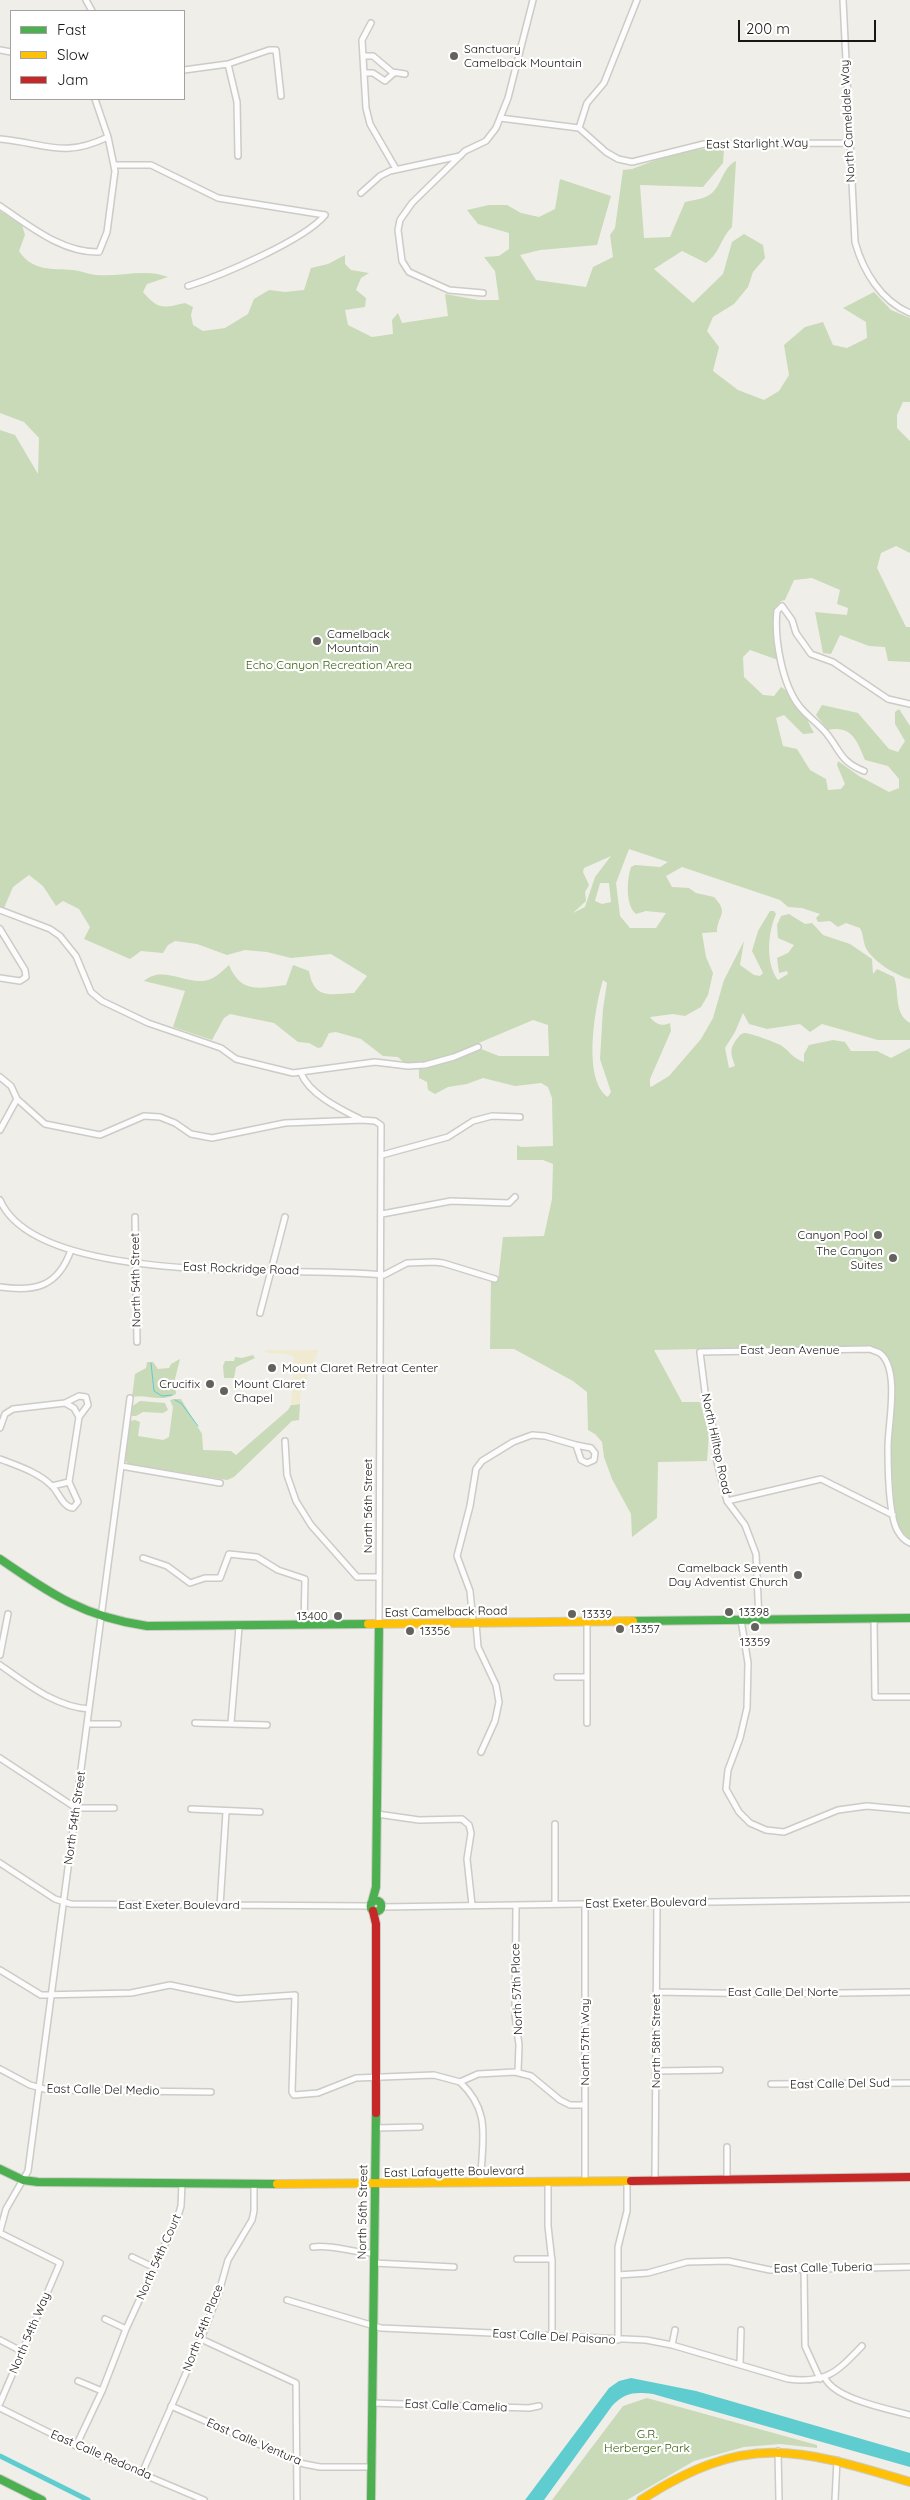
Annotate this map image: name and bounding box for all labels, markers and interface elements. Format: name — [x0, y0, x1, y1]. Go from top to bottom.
legend — [10, 10, 185, 100]
scale bar — [740, 10, 878, 42]
text: 200 m — [746, 19, 790, 38]
text: Fast — [57, 20, 86, 39]
place label: Sanctuary Camelback Mountain — [464, 42, 582, 70]
text: Slow — [57, 45, 89, 64]
marker: Sanctuary Camelback Mountain — [448, 50, 460, 62]
street label: North Cameldale Way — [838, 59, 858, 183]
text: Jam — [57, 70, 88, 89]
street label: East Starlight Way — [706, 136, 808, 152]
place label: Camelback Mountain — [327, 627, 390, 655]
marker: Camelback Mountain — [311, 635, 323, 647]
park label: Echo Canyon Recreation Area — [246, 658, 412, 672]
place label: Canyon Pool — [798, 1228, 868, 1242]
marker: Canyon Pool — [872, 1229, 884, 1241]
street label: North 54th Street — [128, 1233, 144, 1327]
place label: The Canyon Suites — [816, 1244, 883, 1272]
marker: The Canyon Suites — [887, 1252, 899, 1264]
street label: East Rockridge Road — [183, 1260, 299, 1278]
street label: East Jean Avenue — [740, 1343, 840, 1357]
place label: Mount Claret Retreat Center — [282, 1361, 438, 1375]
marker: Mount Claret Retreat Center — [266, 1362, 278, 1374]
place label: Crucifix — [159, 1377, 200, 1391]
place label: Mount Claret Chapel — [234, 1377, 305, 1405]
marker: Crucifix — [204, 1378, 216, 1390]
marker: Mount Claret Chapel — [218, 1385, 230, 1397]
street label: North Hilltop Road — [698, 1392, 734, 1496]
street label: North 56th Street — [361, 1459, 375, 1553]
place label: Camelback Seventh Day Adventist Church — [668, 1561, 788, 1589]
marker: Camelback Seventh Day Adventist Church — [792, 1569, 804, 1581]
street label: East Camelback Road — [384, 1604, 508, 1620]
place label: 13398 — [739, 1605, 769, 1619]
marker: 13398 — [723, 1606, 735, 1618]
place label: 13339 — [582, 1607, 612, 1621]
marker: 13339 — [566, 1608, 578, 1620]
place label: 13400 — [297, 1609, 328, 1623]
marker: 13400 — [332, 1610, 344, 1622]
marker: 13359 — [749, 1621, 761, 1633]
place label: 13357 — [630, 1622, 660, 1636]
marker: 13357 — [614, 1623, 626, 1635]
place label: 13356 — [420, 1624, 450, 1638]
marker: 13356 — [404, 1625, 416, 1637]
place label: 13359 — [740, 1635, 770, 1649]
street label: North 54th Street — [61, 1770, 89, 1866]
street label: East Exeter Boulevard — [585, 1895, 707, 1911]
street label: East Exeter Boulevard — [118, 1898, 240, 1912]
street label: North 57th Place — [508, 1943, 526, 2035]
street label: East Calle Del Norte — [728, 1985, 838, 1999]
street label: North 58th Street — [649, 1994, 663, 2088]
street label: North 57th Way — [578, 1998, 592, 2086]
street label: East Calle Del Sud — [790, 2076, 890, 2092]
street label: East Calle Del Medio — [46, 2082, 160, 2098]
street label: East Lafayette Boulevard — [384, 2164, 524, 2180]
street label: North 56th Street — [355, 2165, 371, 2259]
street label: North 54th Court — [134, 2212, 184, 2302]
street label: East Calle Tuberia — [773, 2260, 873, 2276]
street label: North 54th Place — [180, 2282, 226, 2374]
street label: North 54th Way — [6, 2290, 54, 2376]
street label: East Calle Del Paisano — [492, 2327, 616, 2347]
street label: East Calle Camelia — [404, 2397, 508, 2415]
street label: East Calle Ventura — [204, 2416, 304, 2468]
street label: East Calle Redonda — [48, 2427, 154, 2483]
park label: G.R. Herberger Park — [604, 2427, 690, 2455]

